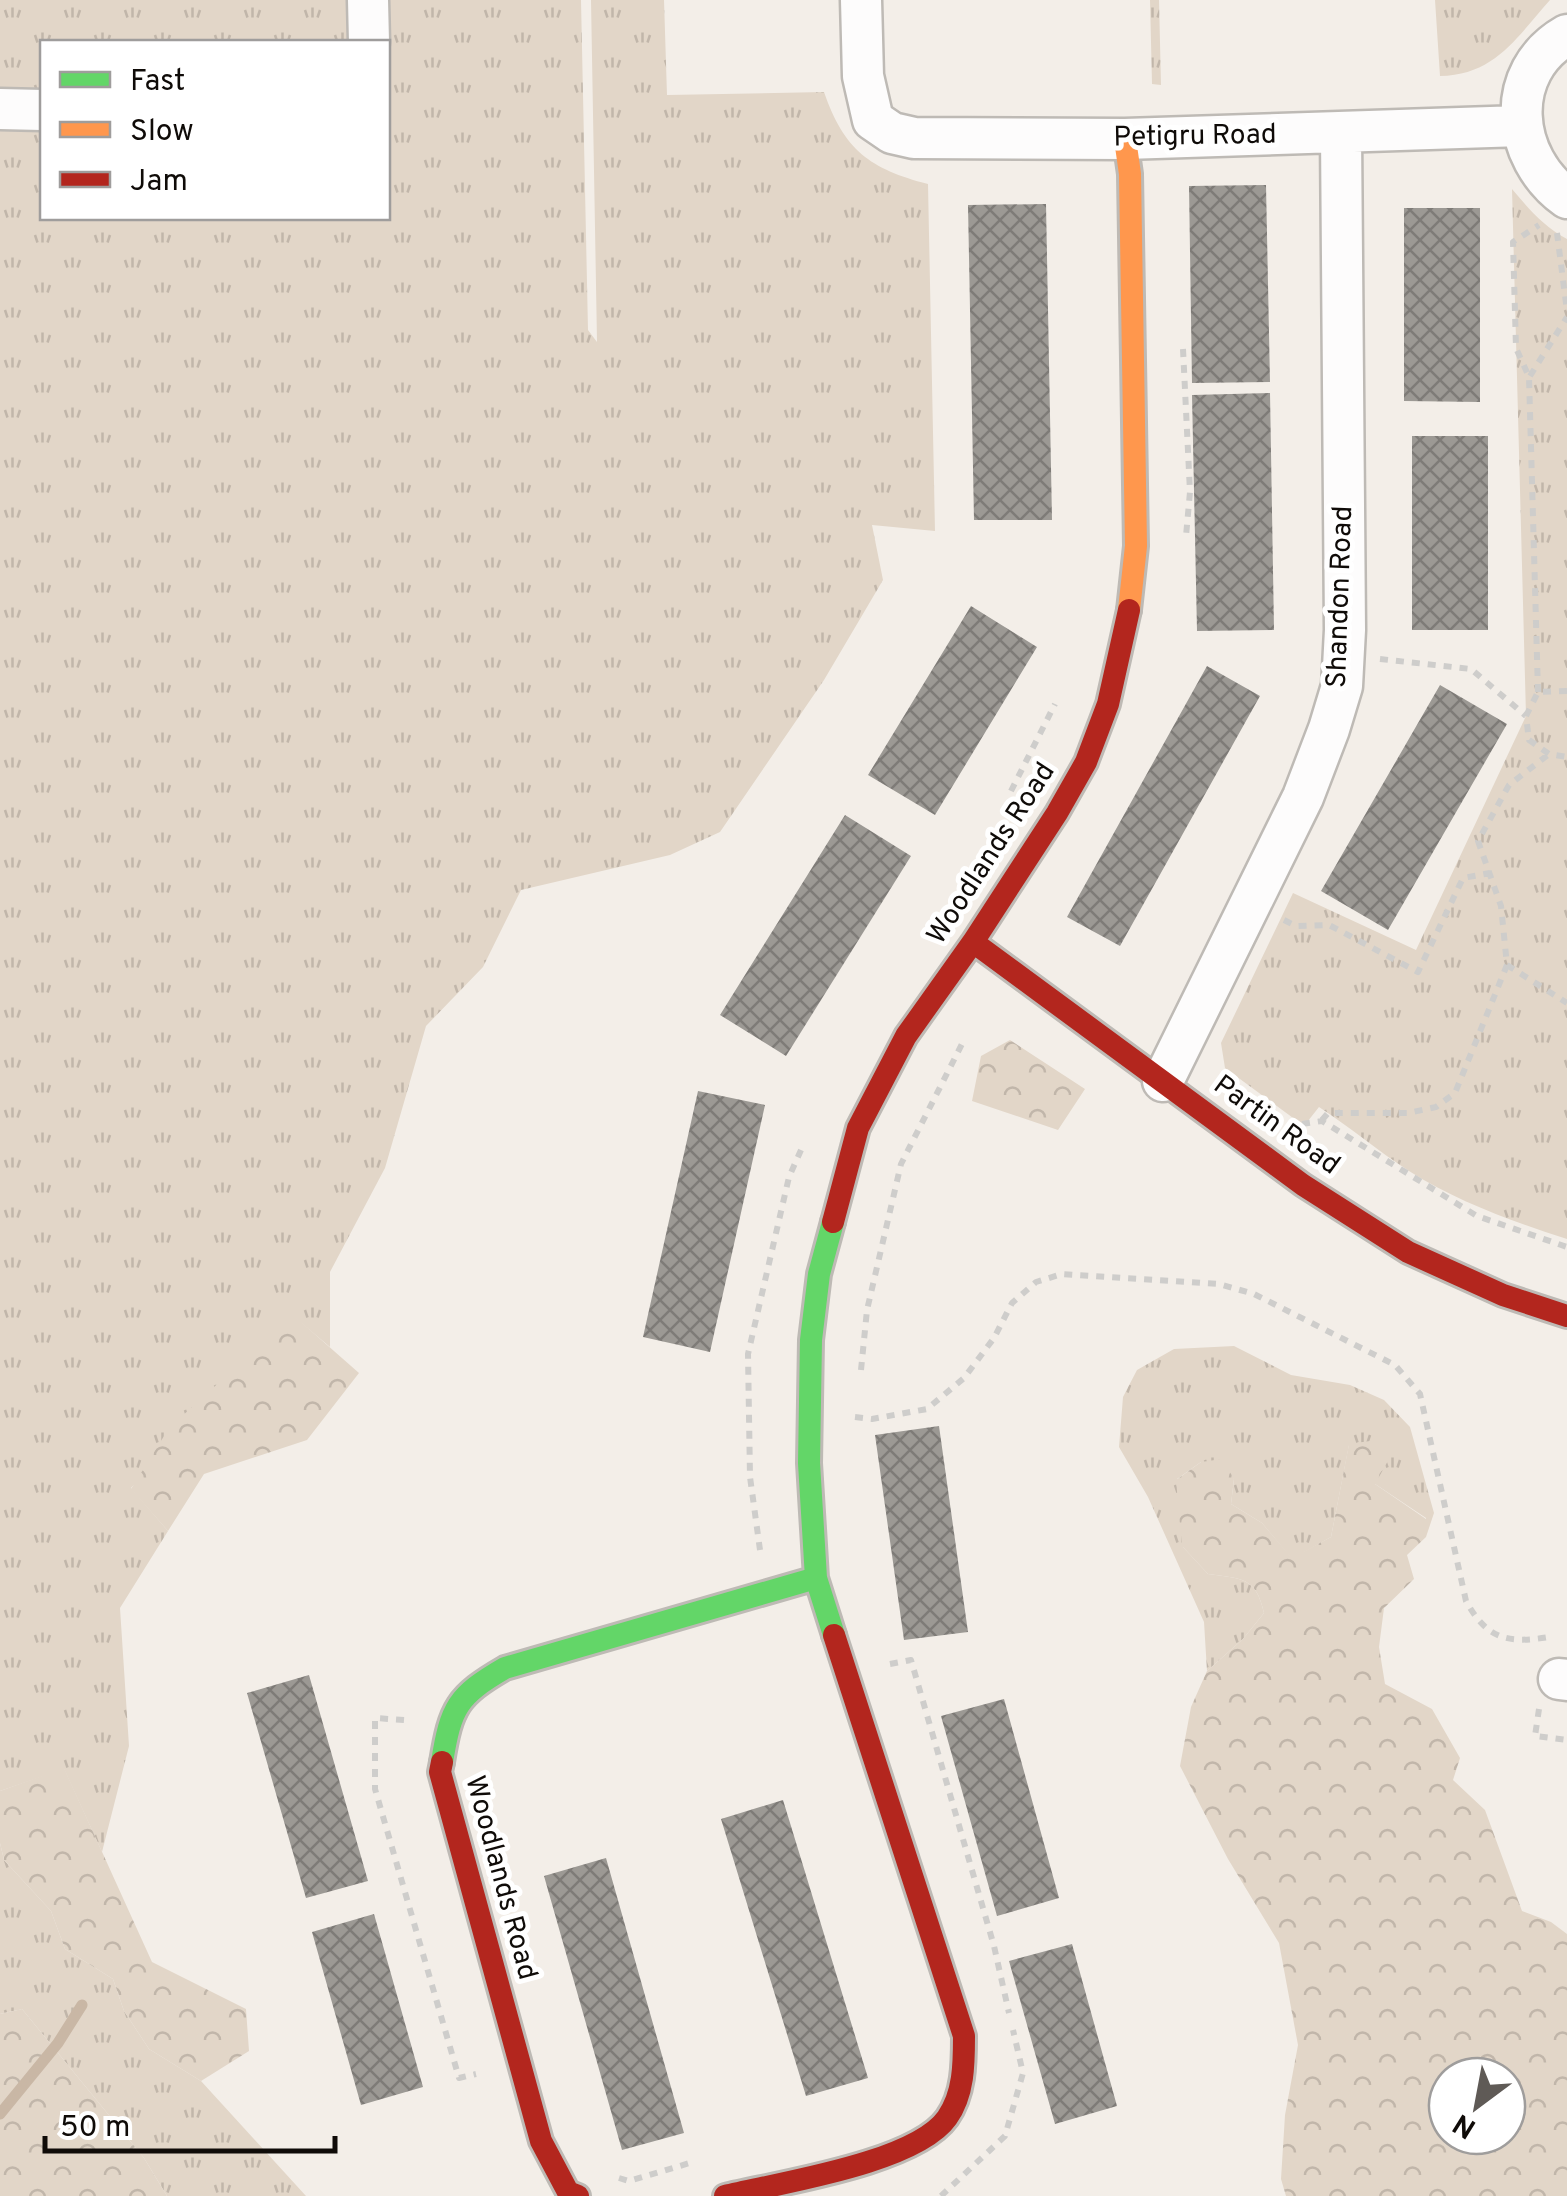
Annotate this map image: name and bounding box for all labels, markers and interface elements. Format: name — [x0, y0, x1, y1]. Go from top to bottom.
legend — [40, 40, 390, 220]
text: Fast — [130, 64, 185, 101]
text: Slow — [130, 114, 194, 151]
street label: Petigru Road — [1113, 118, 1277, 156]
text: Jam — [130, 164, 188, 201]
street label: Shandon Road — [1320, 505, 1362, 689]
street label: Woodlands Road — [920, 756, 1064, 952]
street label: Partin Road — [1206, 1068, 1346, 1184]
street label: Woodlands Road — [455, 1772, 545, 1984]
north arrow — [1427, 2056, 1527, 2156]
scale bar — [45, 2091, 335, 2153]
text: N — [1447, 2104, 1483, 2145]
text: 50 m — [60, 2110, 130, 2147]

